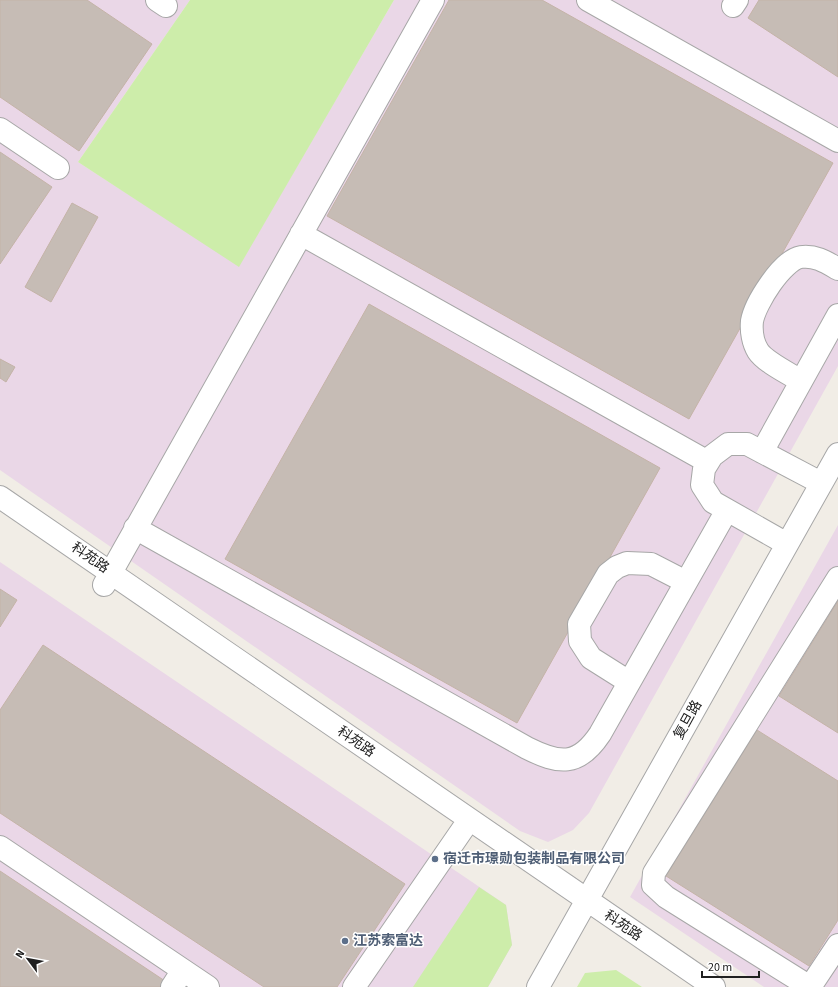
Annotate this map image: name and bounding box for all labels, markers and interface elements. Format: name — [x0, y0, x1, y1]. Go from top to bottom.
street label: 科苑路 — [67, 538, 113, 578]
street label: 复旦路 — [669, 697, 707, 743]
street label: 科苑路 — [333, 722, 379, 762]
place label: 宿迁市璟勋包装制品有限公司 — [443, 849, 625, 869]
marker: 宿迁市璟勋包装制品有限公司 — [430, 854, 440, 864]
street label: 科苑路 — [600, 906, 646, 946]
place label: 江苏索富达 — [353, 931, 423, 951]
marker: 江苏索富达 — [340, 936, 350, 946]
north arrow — [8, 939, 48, 979]
text: N — [12, 947, 28, 961]
scale bar — [702, 953, 759, 979]
text: 20 m — [708, 959, 732, 976]

